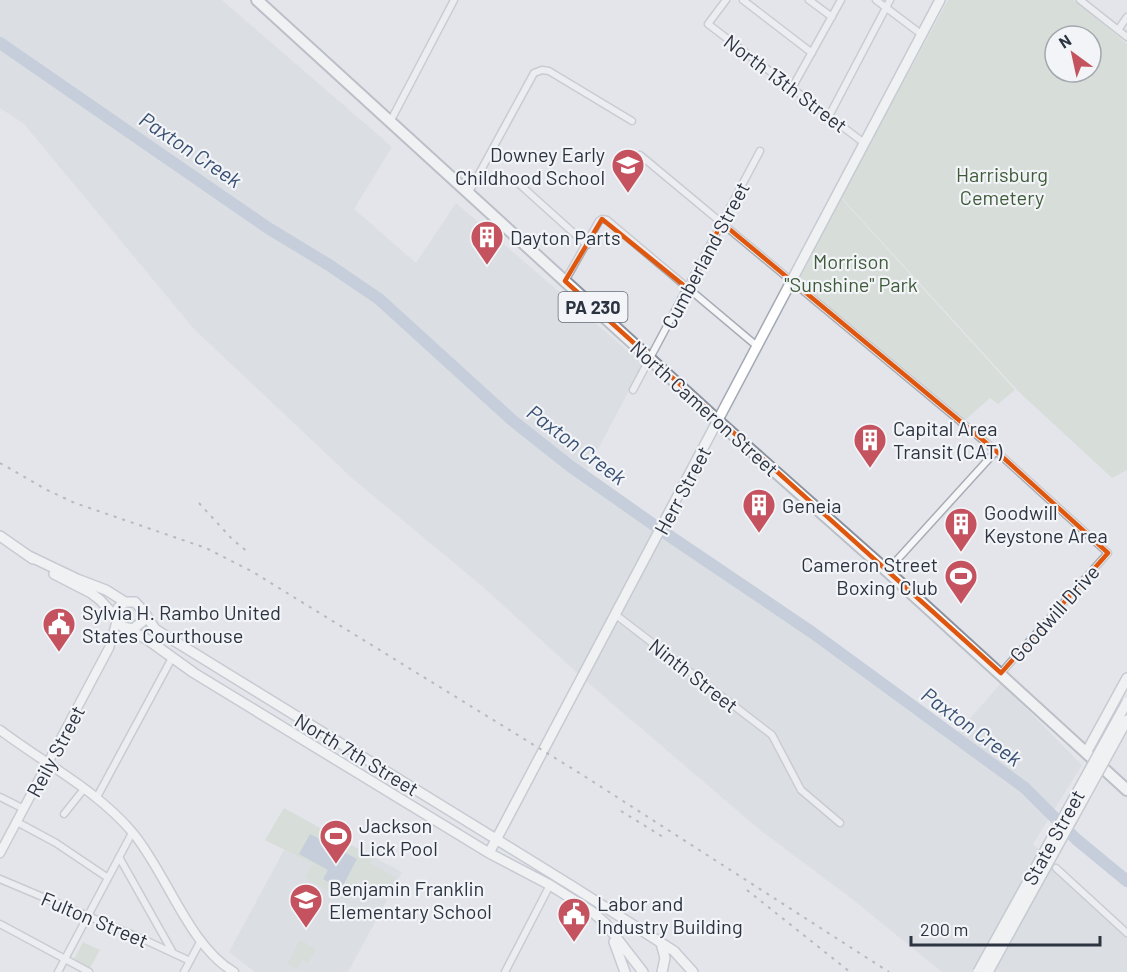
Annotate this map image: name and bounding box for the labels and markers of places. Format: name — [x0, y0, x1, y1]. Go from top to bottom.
place label: Downey Early Childhood School — [455, 142, 605, 189]
school or university icon: Downey Early Childhood School — [610, 147, 646, 194]
building icon: Dayton Parts — [469, 219, 505, 266]
place label: Dayton Parts — [510, 225, 621, 249]
place label: Capital Area Transit (CAT) — [893, 416, 1003, 463]
building icon: Capital Area Transit (CAT) — [852, 422, 888, 469]
building icon: Geneia — [741, 487, 777, 534]
place label: Geneia — [782, 493, 842, 517]
place label: Goodwill Keystone Area — [984, 500, 1108, 547]
building icon: Goodwill Keystone Area — [943, 506, 979, 553]
place label: Cameron Street Boxing Club — [801, 552, 938, 599]
sports icon: Cameron Street Boxing Club — [943, 558, 979, 605]
place label: Sylvia H. Rambo United States Courthouse — [82, 600, 281, 647]
public building icon: Sylvia H. Rambo United States Courthouse — [41, 606, 77, 653]
place label: Jackson Lick Pool — [359, 813, 438, 860]
sports icon: Jackson Lick Pool — [318, 818, 354, 865]
place label: Benjamin Franklin Elementary School — [329, 876, 492, 923]
school or university icon: Benjamin Franklin Elementary School — [288, 882, 324, 929]
place label: Labor and Industry Building — [597, 891, 743, 938]
public building icon: Labor and Industry Building — [556, 896, 592, 943]

